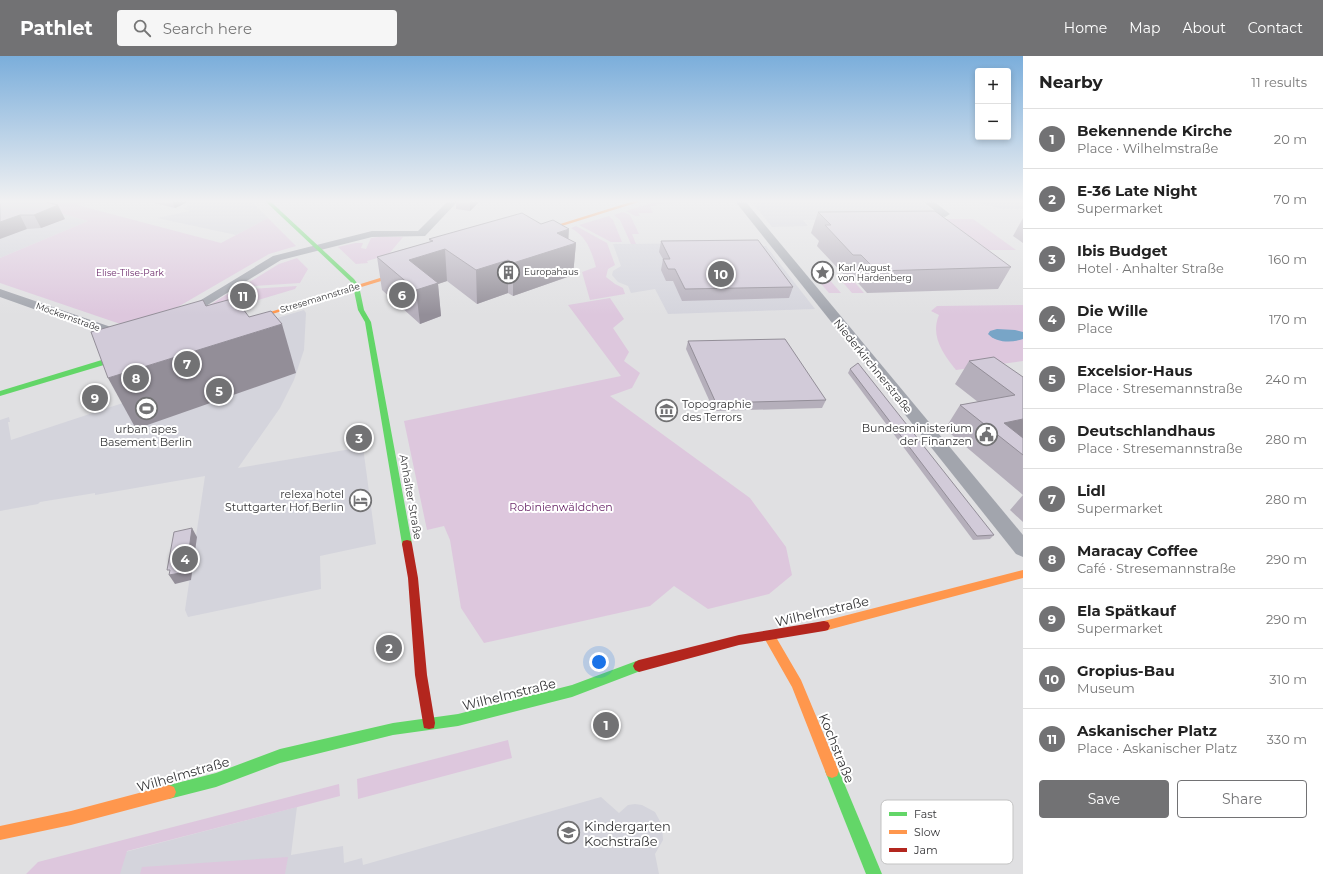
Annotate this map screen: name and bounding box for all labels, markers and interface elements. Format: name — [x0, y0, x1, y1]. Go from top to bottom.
search box — [117, 10, 397, 46]
text: Pathlet — [20, 17, 93, 40]
icon: search — [131, 17, 153, 39]
text: Search here — [163, 19, 252, 38]
text: Home — [1064, 19, 1107, 37]
text: Map — [1129, 19, 1160, 37]
text: About — [1182, 19, 1226, 37]
text: Contact — [1248, 19, 1303, 37]
map controls — [975, 68, 1011, 140]
button: + — [975, 68, 1011, 104]
text: Nearby — [1039, 72, 1103, 92]
text: 11 results — [1251, 74, 1307, 90]
button: − — [975, 104, 1011, 140]
text: Bekennende Kirche — [1077, 121, 1232, 140]
text: 1 — [1049, 131, 1055, 147]
text: 20 m — [1274, 131, 1307, 147]
text: Place · Wilhelmstraße — [1077, 140, 1218, 156]
text: E-36 Late Night — [1077, 181, 1197, 200]
text: 2 — [1048, 191, 1056, 207]
text: 70 m — [1274, 191, 1307, 207]
text: Supermarket — [1077, 200, 1163, 216]
text: Ibis Budget — [1077, 241, 1168, 260]
text: 3 — [1048, 251, 1056, 267]
text: 160 m — [1269, 251, 1307, 267]
building icon: Europahaus — [496, 259, 522, 285]
pin: 10 — [708, 259, 734, 289]
place icon: Karl August von Hardenberg — [809, 260, 835, 286]
text: Hotel · Anhalter Straße — [1077, 260, 1224, 276]
place label: Karl August von Hardenberg — [838, 262, 912, 283]
place label: Europahaus — [524, 266, 579, 277]
park label: Elise-Tilse-Park — [96, 267, 165, 278]
street label: Stresemannstraße — [279, 280, 362, 315]
pin: 6 — [389, 280, 415, 310]
pin: 11 — [230, 281, 256, 311]
street label: Möckernstraße — [35, 300, 102, 333]
text: Die Wille — [1077, 301, 1148, 320]
text: 4 — [1048, 311, 1056, 327]
text: 170 m — [1269, 311, 1307, 327]
street label: Niederkirchnerstraße — [831, 316, 915, 416]
text: Place — [1077, 320, 1113, 336]
pin: 7 — [174, 349, 200, 379]
text: Excelsior-Haus — [1077, 361, 1192, 380]
pin: 8 — [123, 363, 149, 393]
text: 5 — [1048, 371, 1056, 387]
text: 240 m — [1266, 371, 1307, 387]
pin: 5 — [206, 376, 232, 406]
text: Place · Stresemannstraße — [1077, 380, 1243, 396]
pin: 9 — [82, 383, 108, 413]
sports icon: urban apes Basement Berlin — [133, 396, 159, 422]
museum icon: Topographie des Terrors — [653, 397, 679, 423]
place label: Topographie des Terrors — [682, 397, 752, 424]
place label: Bundesministerium der Finanzen — [862, 421, 972, 448]
public building icon: Bundesministerium der Finanzen — [974, 421, 1000, 447]
text: Deutschlandhaus — [1077, 421, 1215, 440]
place label: urban apes Basement Berlin — [100, 422, 192, 449]
pin: 3 — [346, 423, 372, 453]
text: 6 — [1048, 431, 1056, 447]
text: 280 m — [1266, 431, 1307, 447]
text: Place · Stresemannstraße — [1077, 440, 1243, 456]
street label: Anhalter Straße — [397, 453, 425, 541]
text: Lidl — [1077, 481, 1105, 500]
place label: relexa hotel Stuttgarter Hof Berlin — [225, 487, 344, 514]
hotel icon: relexa hotel Stuttgarter Hof Berlin — [347, 487, 373, 513]
text: 7 — [1048, 491, 1056, 507]
text: 280 m — [1266, 491, 1307, 507]
park label: Robinienwäldchen — [509, 500, 613, 514]
text: Supermarket — [1077, 500, 1163, 516]
text: Maracay Coffee — [1077, 541, 1198, 560]
pin: 4 — [172, 544, 198, 574]
text: 8 — [1048, 551, 1056, 567]
text: 290 m — [1266, 551, 1307, 567]
text: Café · Stresemannstraße — [1077, 560, 1236, 576]
street label: Wilhelmstraße — [774, 592, 871, 630]
text: Ela Spätkauf — [1077, 601, 1176, 620]
text: 9 — [1048, 611, 1056, 627]
text: 290 m — [1266, 611, 1307, 627]
text: Supermarket — [1077, 620, 1163, 636]
pin: 2 — [376, 633, 402, 663]
your location — [589, 652, 609, 672]
text: Gropius-Bau — [1077, 661, 1175, 680]
text: 10 — [1045, 671, 1059, 687]
text: 310 m — [1269, 671, 1307, 687]
street label: Wilhelmstraße — [461, 675, 557, 713]
text: Museum — [1077, 680, 1135, 696]
pin: 1 — [593, 710, 619, 740]
street label: Kochstraße — [816, 711, 858, 785]
text: Askanischer Platz — [1077, 721, 1217, 740]
text: 11 — [1047, 731, 1057, 747]
text: 330 m — [1267, 731, 1307, 747]
text: Place · Askanischer Platz — [1077, 740, 1237, 756]
street label: Wilhelmstraße — [135, 753, 231, 795]
button: Save — [1039, 780, 1169, 818]
button: Share — [1177, 780, 1307, 818]
legend — [881, 800, 1013, 864]
text: Fast — [914, 807, 938, 821]
place label: Kindergarten Kochstraße — [584, 818, 671, 849]
school or university icon: Kindergarten Kochstraße — [555, 820, 581, 846]
text: Slow — [914, 825, 940, 839]
text: Jam — [913, 843, 938, 857]

